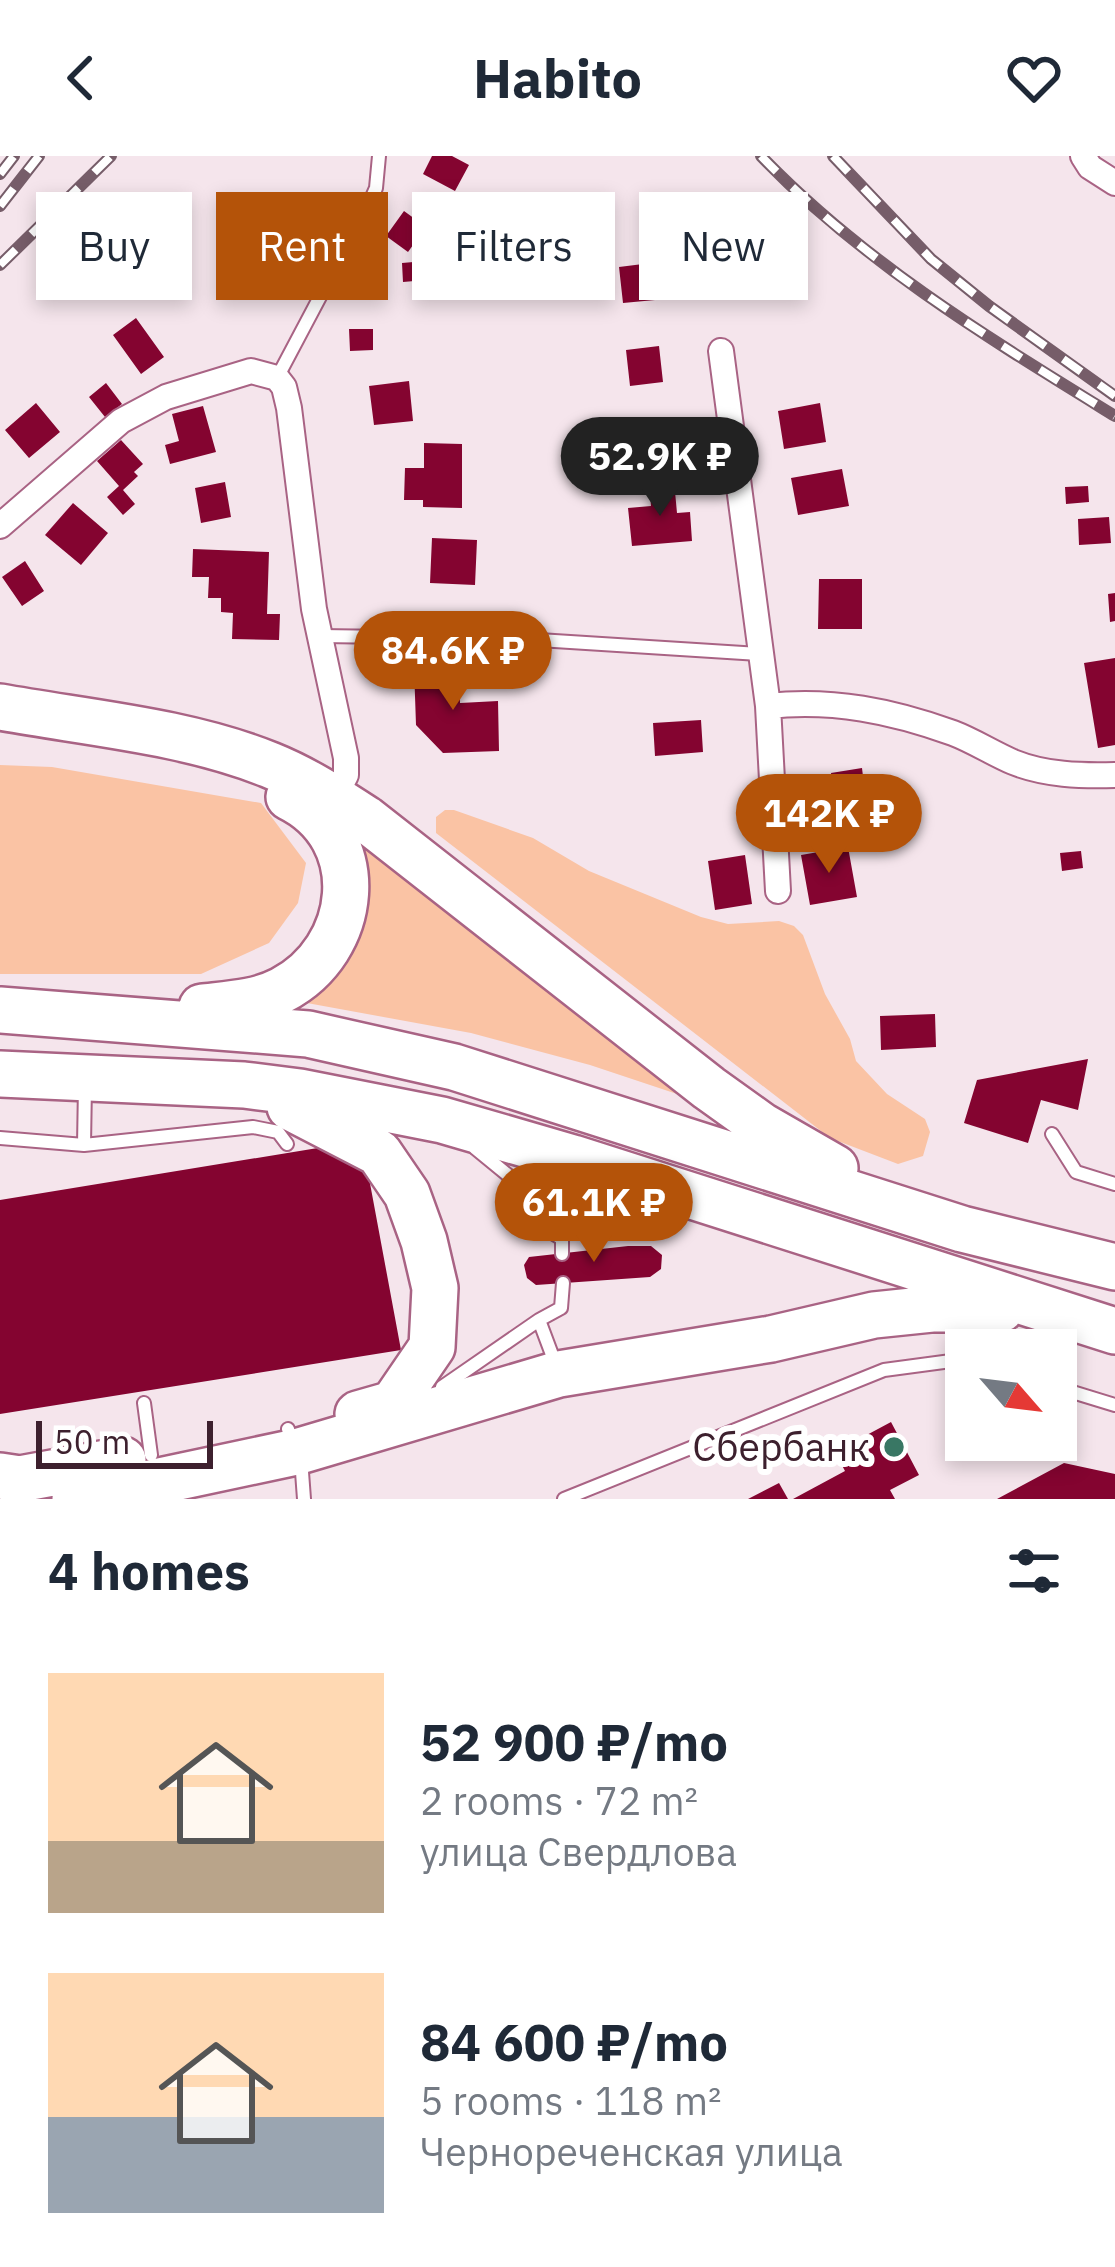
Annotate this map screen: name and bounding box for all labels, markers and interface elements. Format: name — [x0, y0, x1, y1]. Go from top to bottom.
text: Habito — [473, 43, 642, 113]
icon: back — [48, 45, 114, 111]
icon: heart — [1001, 45, 1067, 111]
chip: Buy — [36, 192, 192, 300]
chip: Rent — [216, 192, 388, 300]
chip: Filters — [412, 192, 615, 300]
chip: New — [639, 192, 808, 300]
pin: 52.9K ₽ — [549, 417, 771, 519]
text: 52.9K ₽ — [588, 430, 732, 481]
pin: 84.6K ₽ — [342, 611, 564, 713]
text: 84.6K ₽ — [381, 624, 525, 675]
pin: 142K ₽ — [731, 774, 927, 876]
text: 142K ₽ — [763, 787, 895, 838]
pin: 61.1K ₽ — [483, 1163, 705, 1265]
text: 61.1K ₽ — [522, 1176, 666, 1227]
north arrow — [945, 1329, 1077, 1461]
map controls — [945, 1329, 1077, 1461]
scale bar — [36, 1415, 213, 1468]
text: 50 m — [54, 1420, 130, 1463]
place label: Сбербанк — [692, 1421, 870, 1472]
marker: Сбербанк — [881, 1434, 907, 1460]
text: 4 homes — [48, 1538, 250, 1604]
icon: filters — [1001, 1538, 1067, 1604]
text: 52 900 ₽/mo — [420, 1709, 728, 1775]
icon: home — [144, 1721, 288, 1865]
text: 2 rooms · 72 m² — [420, 1775, 698, 1826]
text: улица Свердлова — [420, 1826, 737, 1877]
text: 84 600 ₽/mo — [420, 2009, 728, 2075]
icon: home — [144, 2021, 288, 2165]
text: 5 rooms · 118 m² — [420, 2075, 722, 2126]
text: Чернореченская улица — [420, 2126, 843, 2177]

